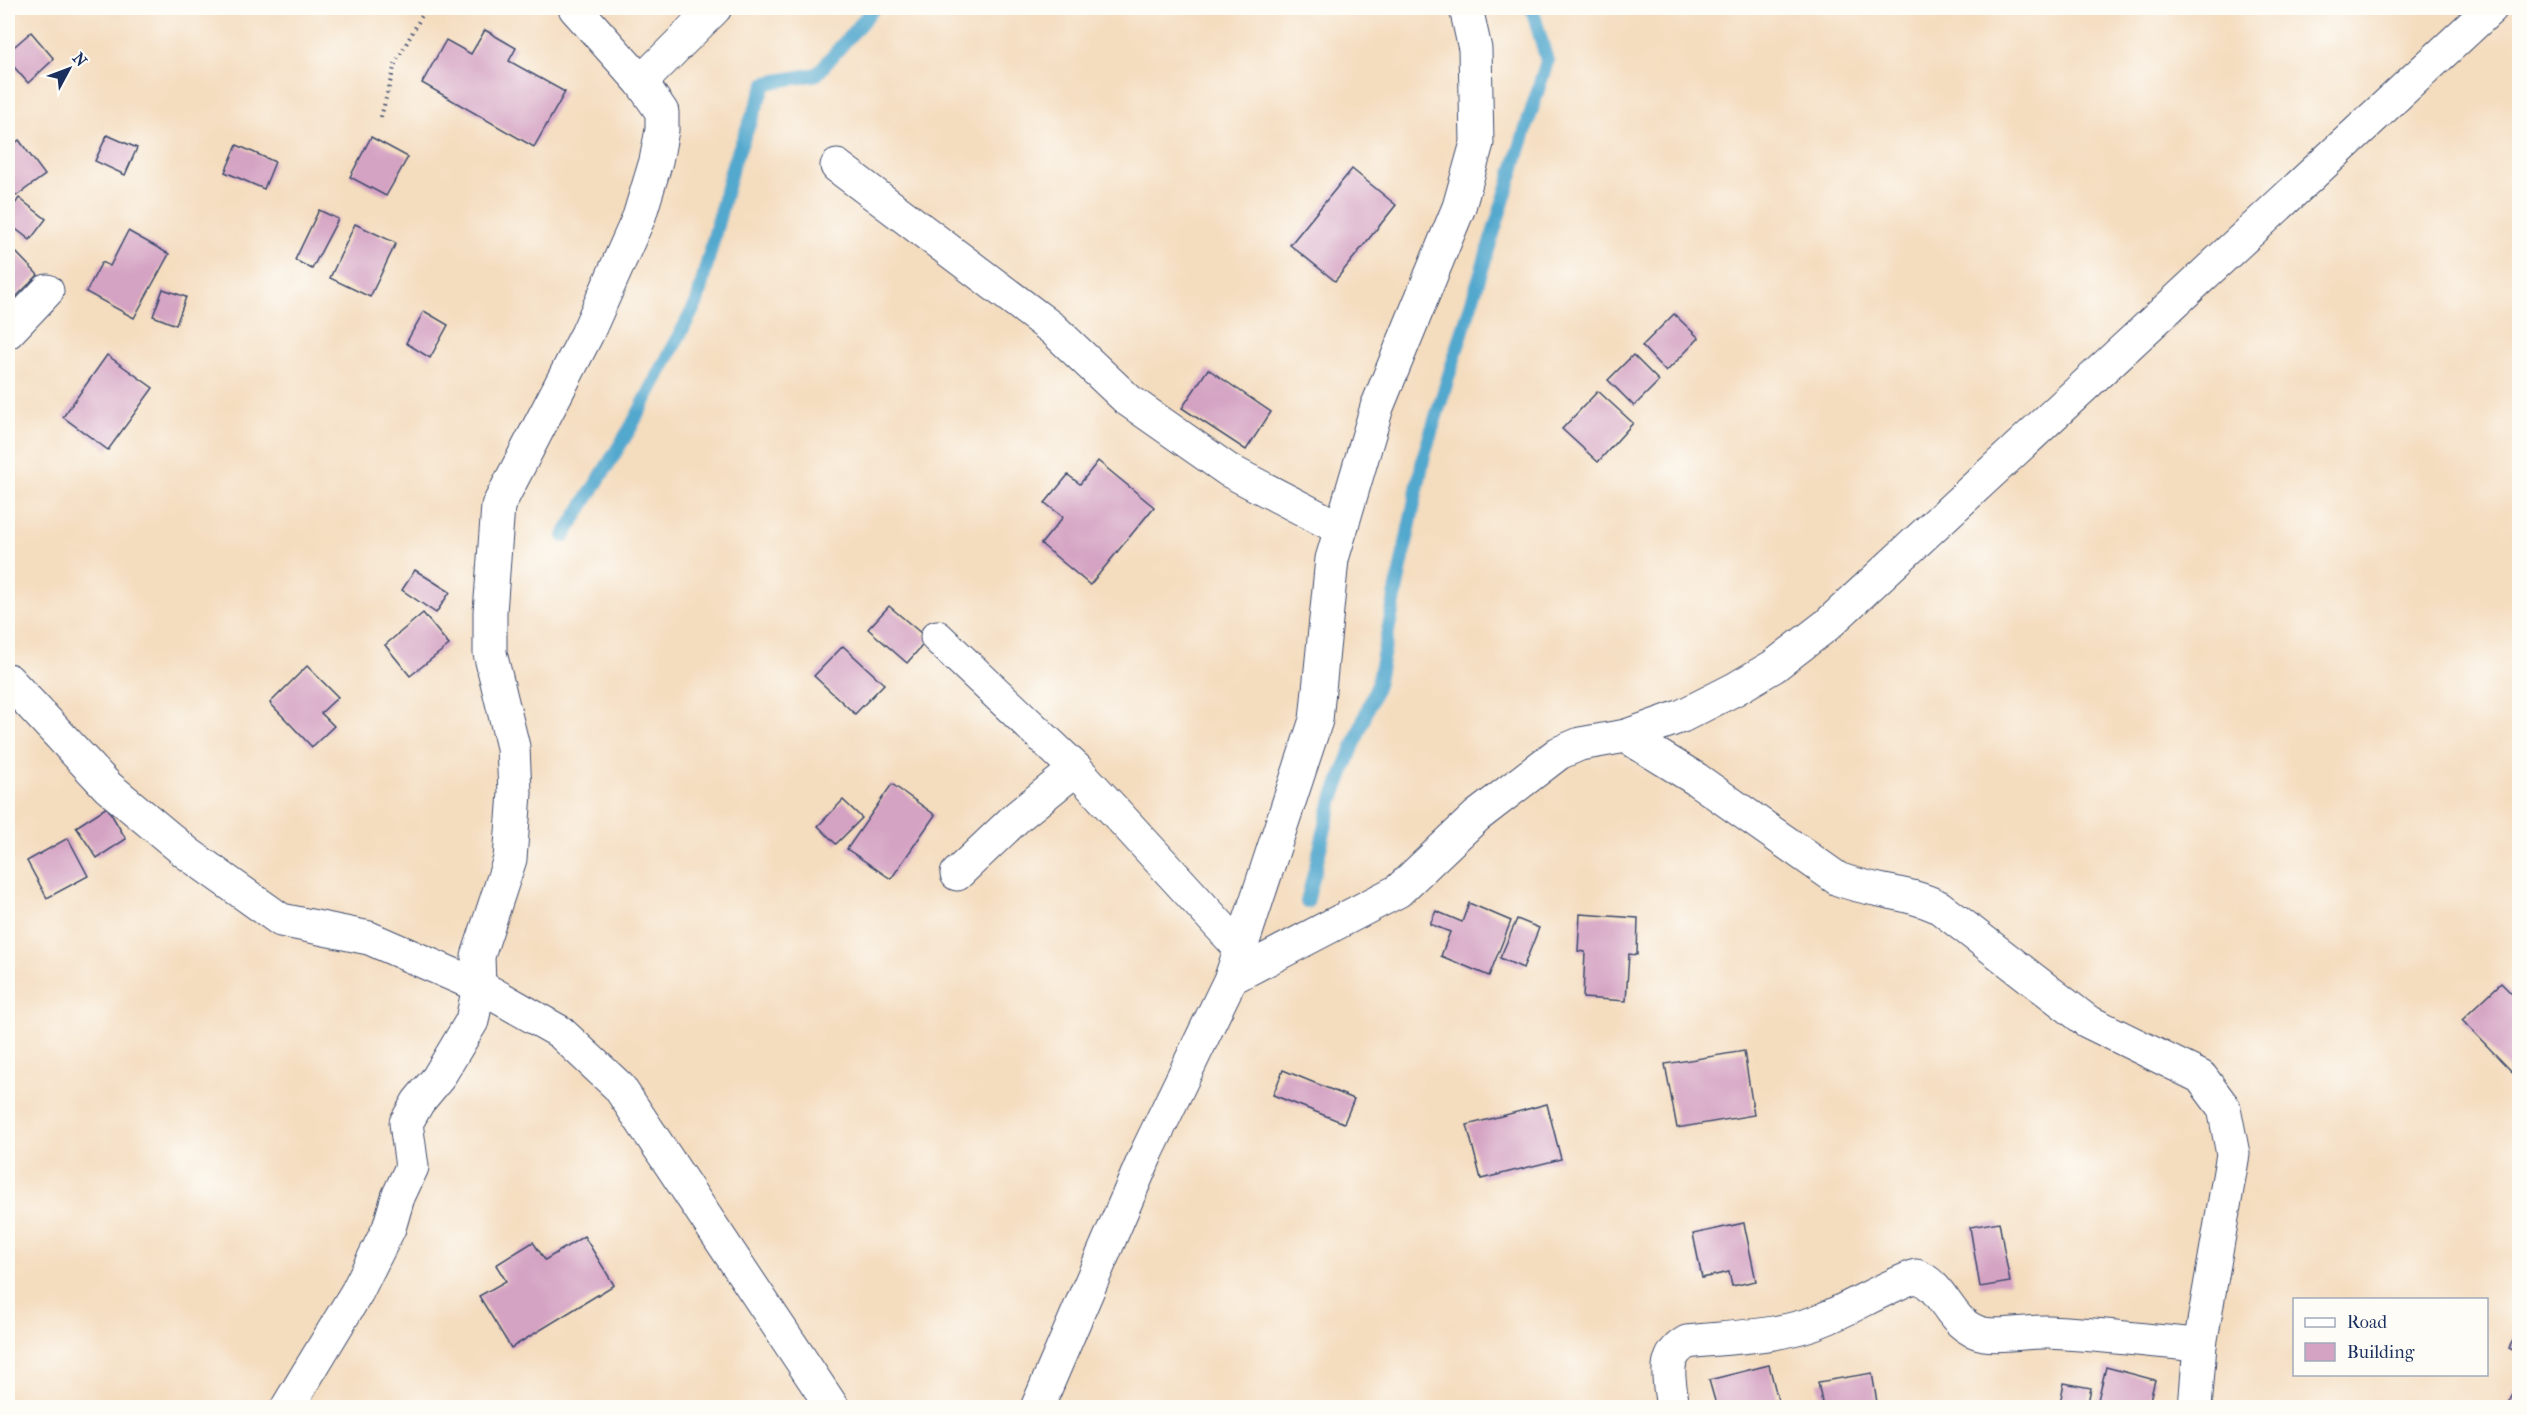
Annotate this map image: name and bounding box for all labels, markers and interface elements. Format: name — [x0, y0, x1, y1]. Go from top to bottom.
north arrow — [39, 39, 99, 99]
text: N — [69, 49, 92, 71]
legend — [2293, 1298, 2488, 1376]
text: Road — [2347, 1312, 2387, 1333]
text: Building — [2347, 1342, 2415, 1363]

